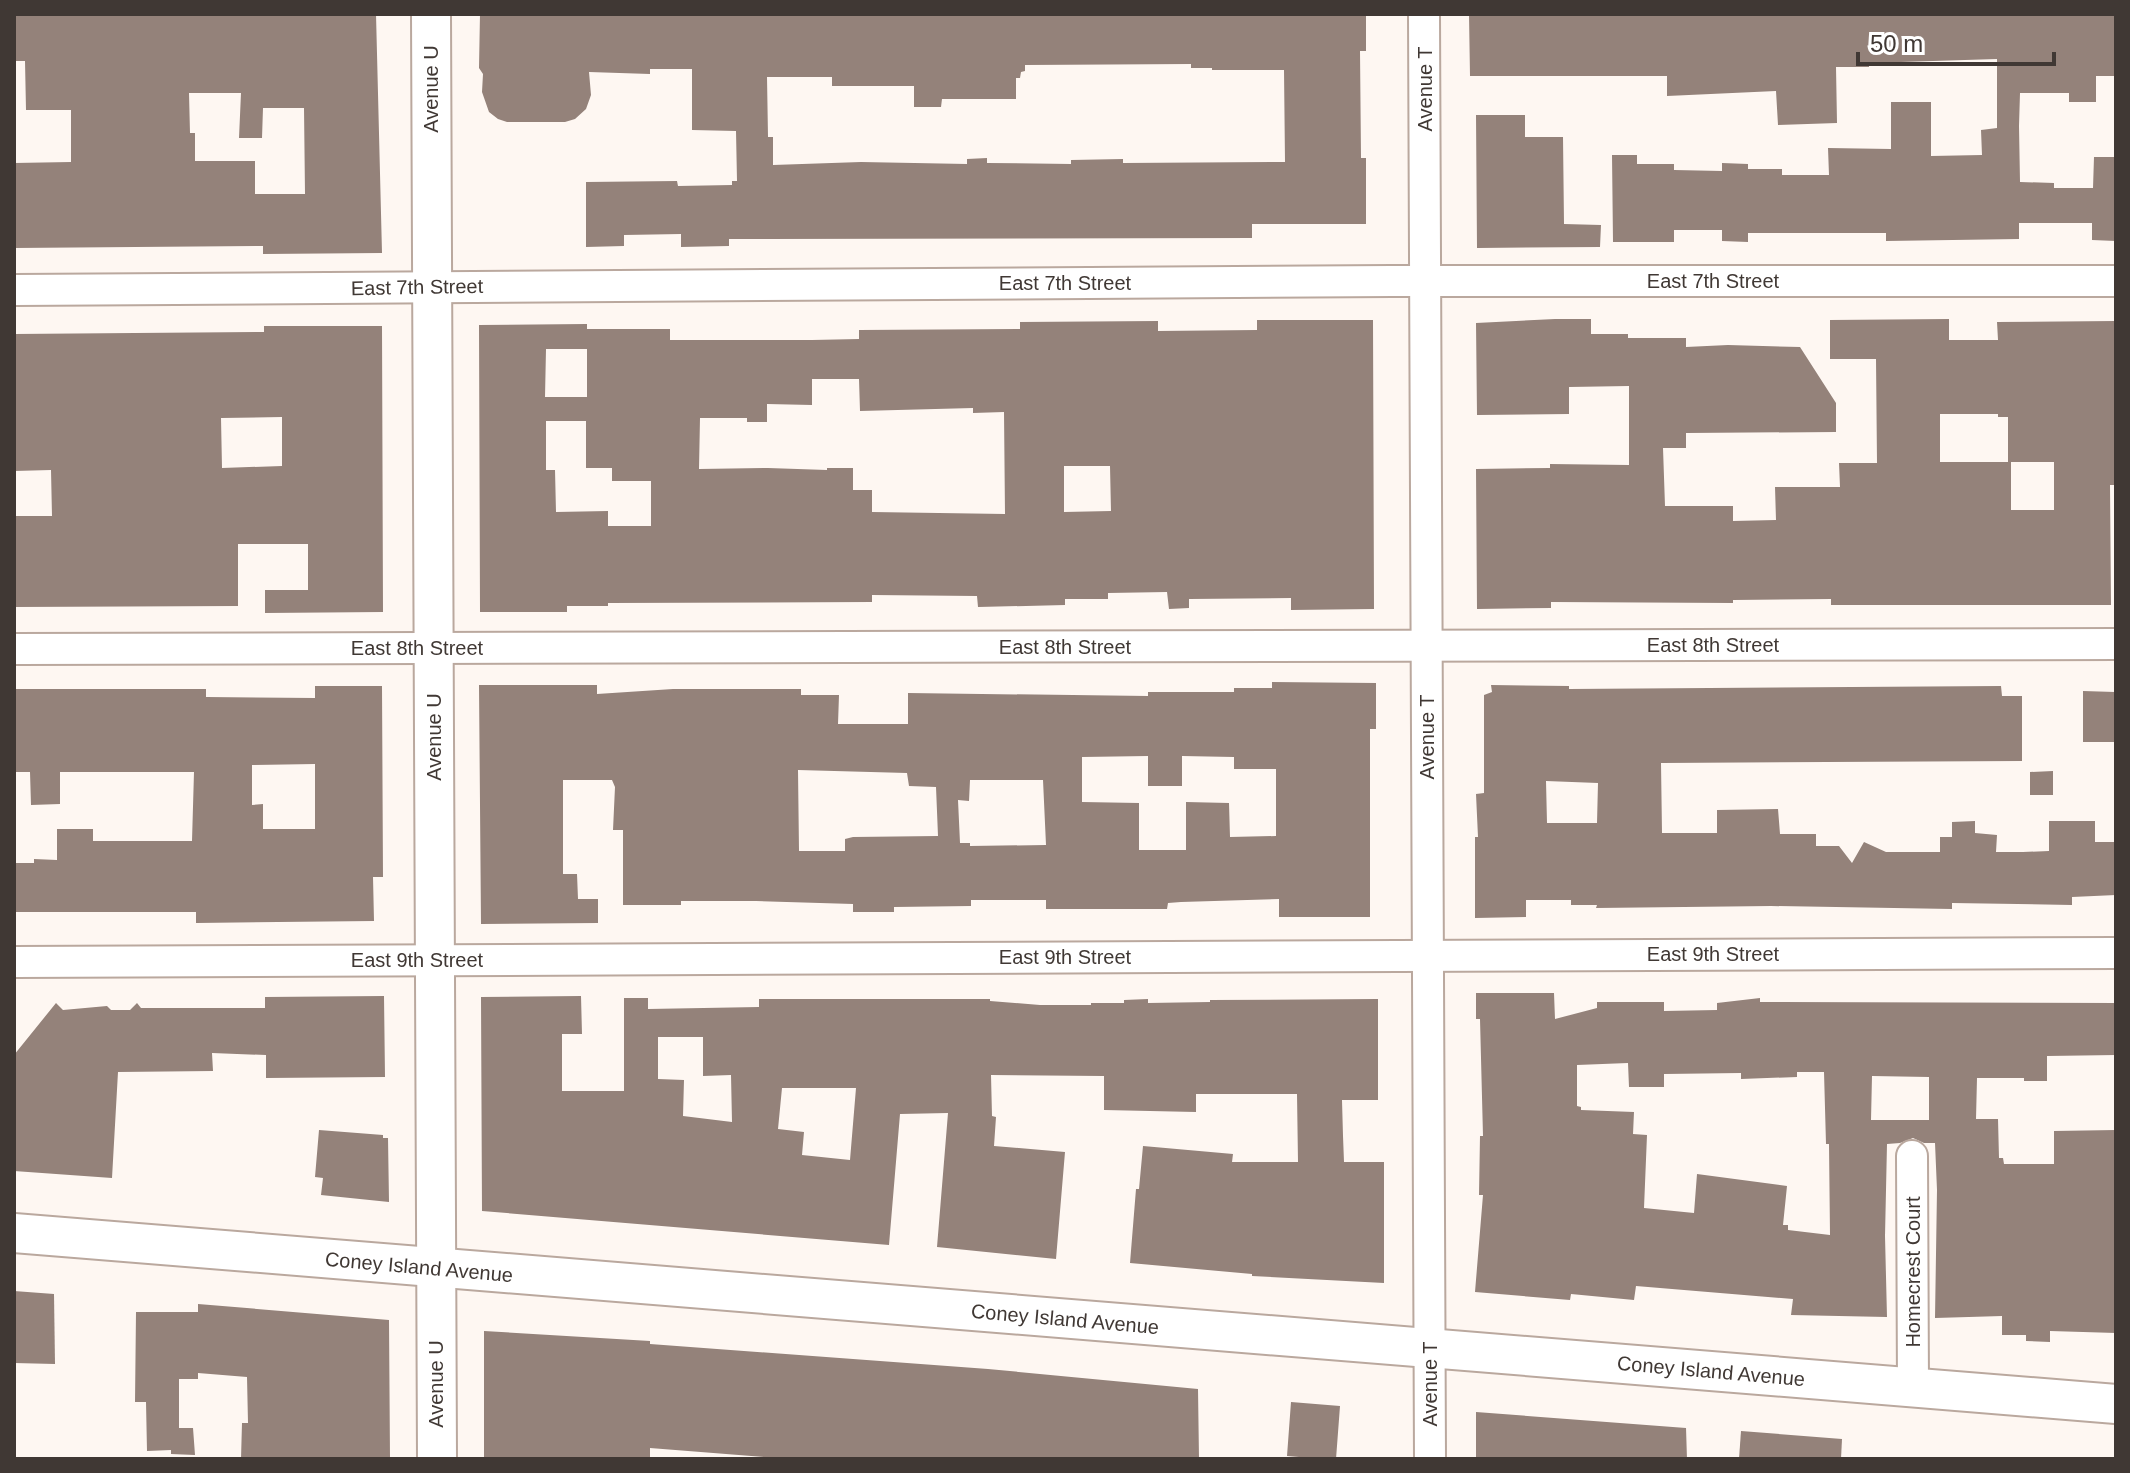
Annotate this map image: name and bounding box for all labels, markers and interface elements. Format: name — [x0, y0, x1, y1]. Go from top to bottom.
scale bar — [1858, 16, 2054, 66]
text: 50 m — [1870, 30, 1923, 57]
street label: Avenue U — [420, 45, 442, 133]
street label: Avenue T — [1414, 47, 1436, 131]
street label: East 7th Street — [1647, 270, 1780, 292]
street label: East 7th Street — [999, 272, 1132, 294]
street label: East 7th Street — [351, 275, 484, 299]
street label: East 8th Street — [1647, 634, 1780, 656]
street label: East 8th Street — [999, 636, 1132, 658]
street label: East 8th Street — [351, 637, 484, 659]
street label: Avenue U — [423, 693, 445, 781]
street label: Avenue T — [1416, 695, 1438, 779]
street label: East 9th Street — [1647, 943, 1780, 965]
street label: East 9th Street — [999, 946, 1132, 968]
street label: East 9th Street — [351, 949, 484, 971]
street label: Homecrest Court — [1902, 1196, 1924, 1348]
street label: Coney Island Avenue — [324, 1248, 514, 1286]
street label: Coney Island Avenue — [970, 1300, 1160, 1338]
street label: Avenue U — [425, 1340, 447, 1428]
street label: Avenue T — [1419, 1342, 1441, 1426]
street label: Coney Island Avenue — [1616, 1352, 1806, 1390]

